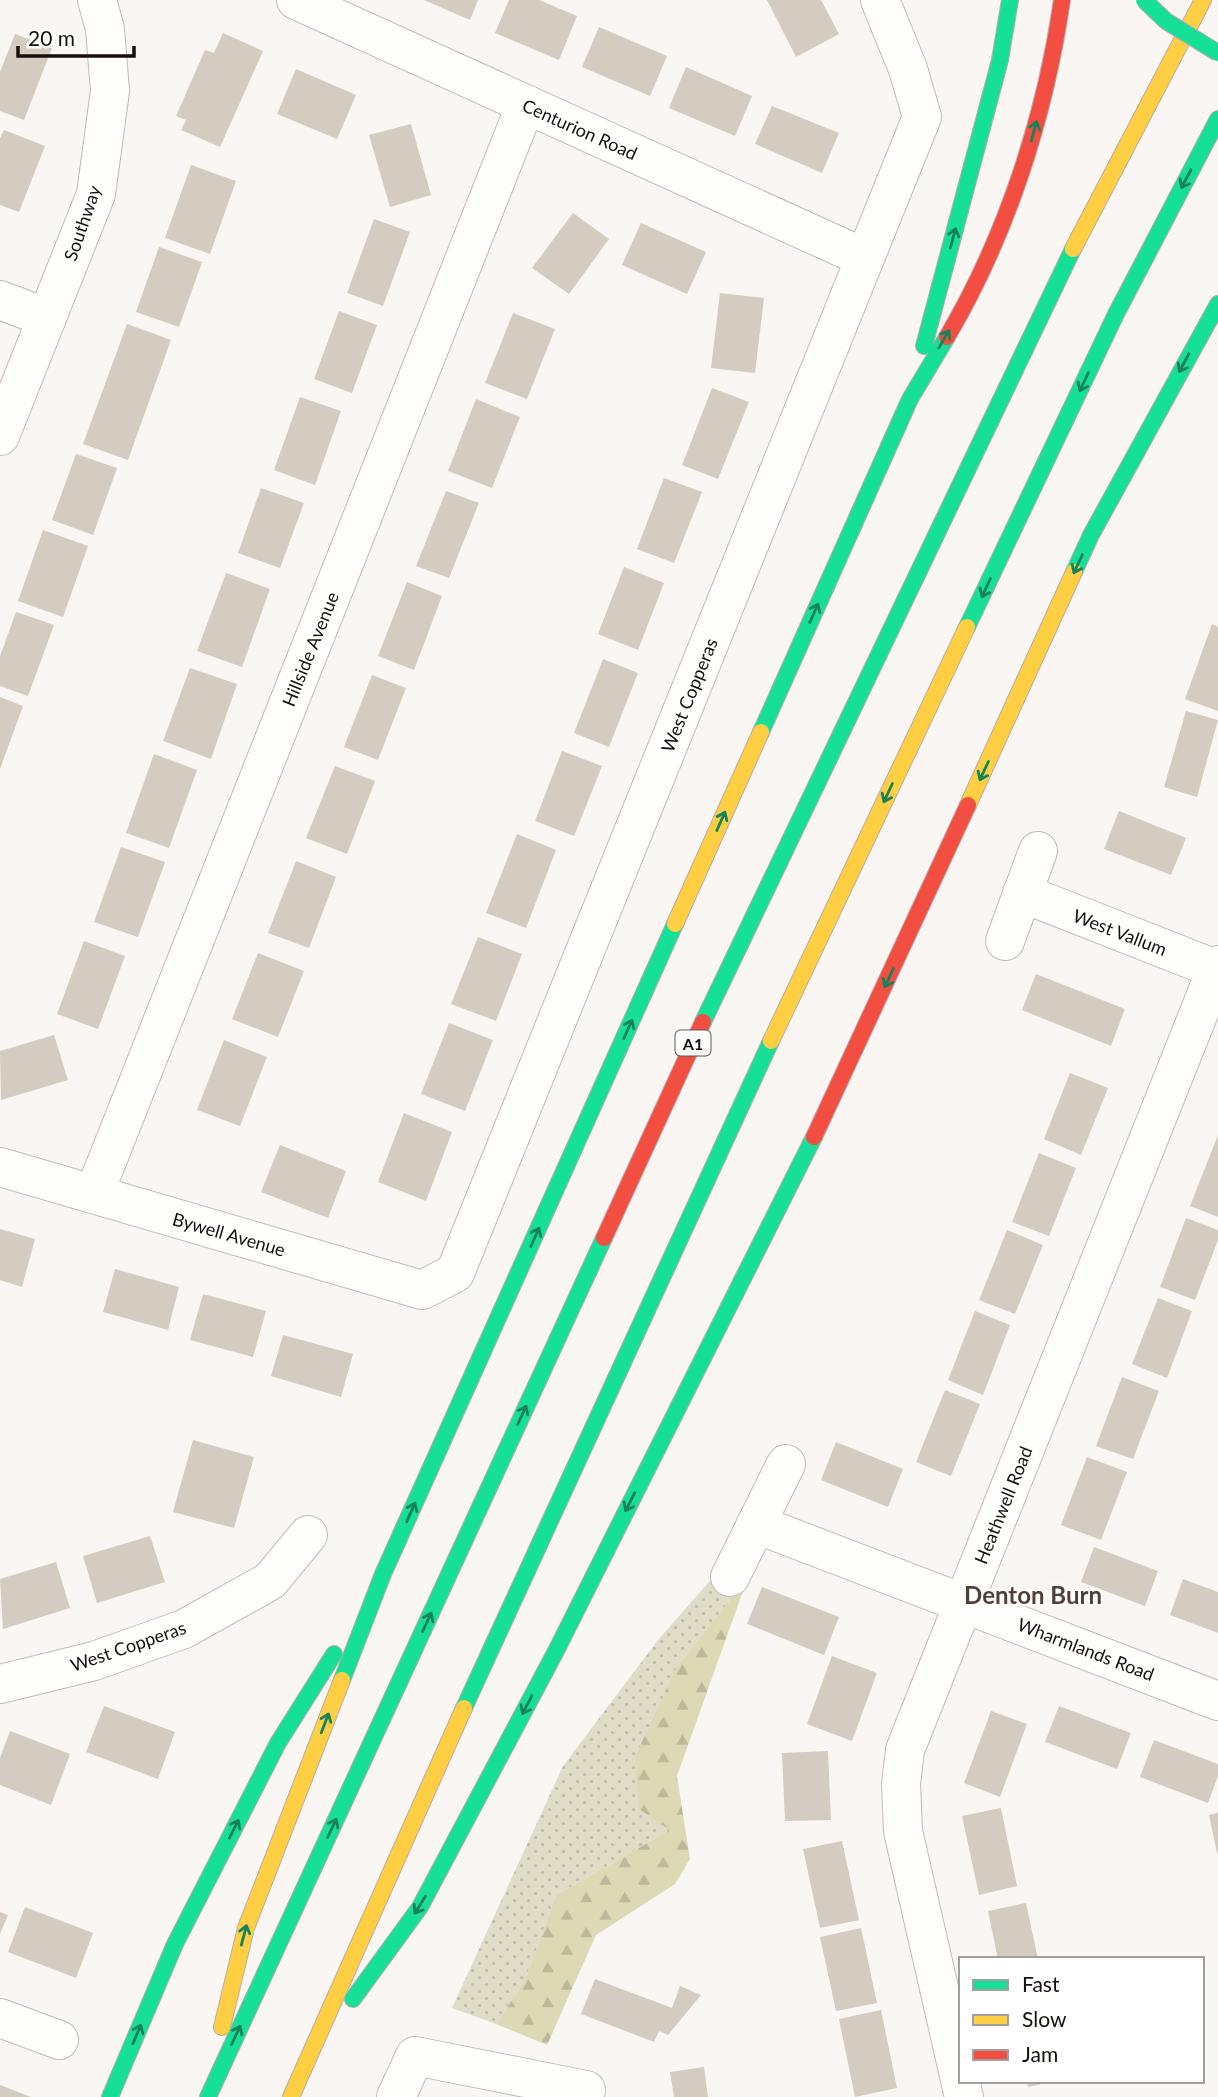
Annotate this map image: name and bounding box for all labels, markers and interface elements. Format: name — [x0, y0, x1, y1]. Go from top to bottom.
scale bar — [18, 14, 133, 58]
text: 20 m — [28, 25, 75, 50]
street label: Centurion Road — [519, 94, 641, 164]
one-way arrow — [1028, 120, 1041, 142]
one-way arrow — [1179, 168, 1193, 189]
street label: Southway — [59, 182, 105, 264]
one-way arrow — [947, 227, 960, 250]
one-way arrow — [937, 330, 951, 350]
one-way arrow — [1177, 352, 1190, 373]
one-way arrow — [1077, 371, 1090, 392]
one-way arrow — [1071, 553, 1084, 574]
one-way arrow — [979, 577, 992, 598]
street label: Hillside Avenue — [277, 588, 343, 710]
one-way arrow — [808, 603, 821, 625]
street label: West Copperas — [656, 635, 722, 755]
one-way arrow — [976, 760, 990, 781]
one-way arrow — [881, 782, 894, 803]
one-way arrow — [715, 811, 728, 832]
street label: West Vallum — [1070, 904, 1170, 960]
one-way arrow — [882, 967, 895, 988]
one-way arrow — [622, 1019, 635, 1040]
road number: A1 — [676, 1030, 710, 1056]
street label: Bywell Avenue — [170, 1207, 288, 1261]
one-way arrow — [529, 1226, 542, 1248]
one-way arrow — [516, 1405, 529, 1426]
street label: Heathwell Road — [969, 1443, 1037, 1567]
one-way arrow — [623, 1491, 637, 1512]
one-way arrow — [405, 1502, 418, 1523]
district label: Denton Burn — [964, 1580, 1102, 1609]
one-way arrow — [421, 1612, 434, 1633]
street label: Wharmlands Road — [1015, 1613, 1157, 1685]
street label: West Copperas — [67, 1616, 189, 1676]
one-way arrow — [520, 1694, 533, 1715]
one-way arrow — [320, 1712, 332, 1734]
one-way arrow — [326, 1818, 339, 1839]
one-way arrow — [228, 1819, 242, 1840]
one-way arrow — [413, 1895, 427, 1915]
one-way arrow — [238, 1925, 251, 1947]
legend — [959, 1957, 1204, 2083]
text: Fast — [1022, 1971, 1060, 1996]
text: Slow — [1022, 2006, 1067, 2031]
one-way arrow — [131, 2024, 144, 2046]
one-way arrow — [230, 2025, 243, 2046]
text: Jam — [1022, 2041, 1058, 2066]

